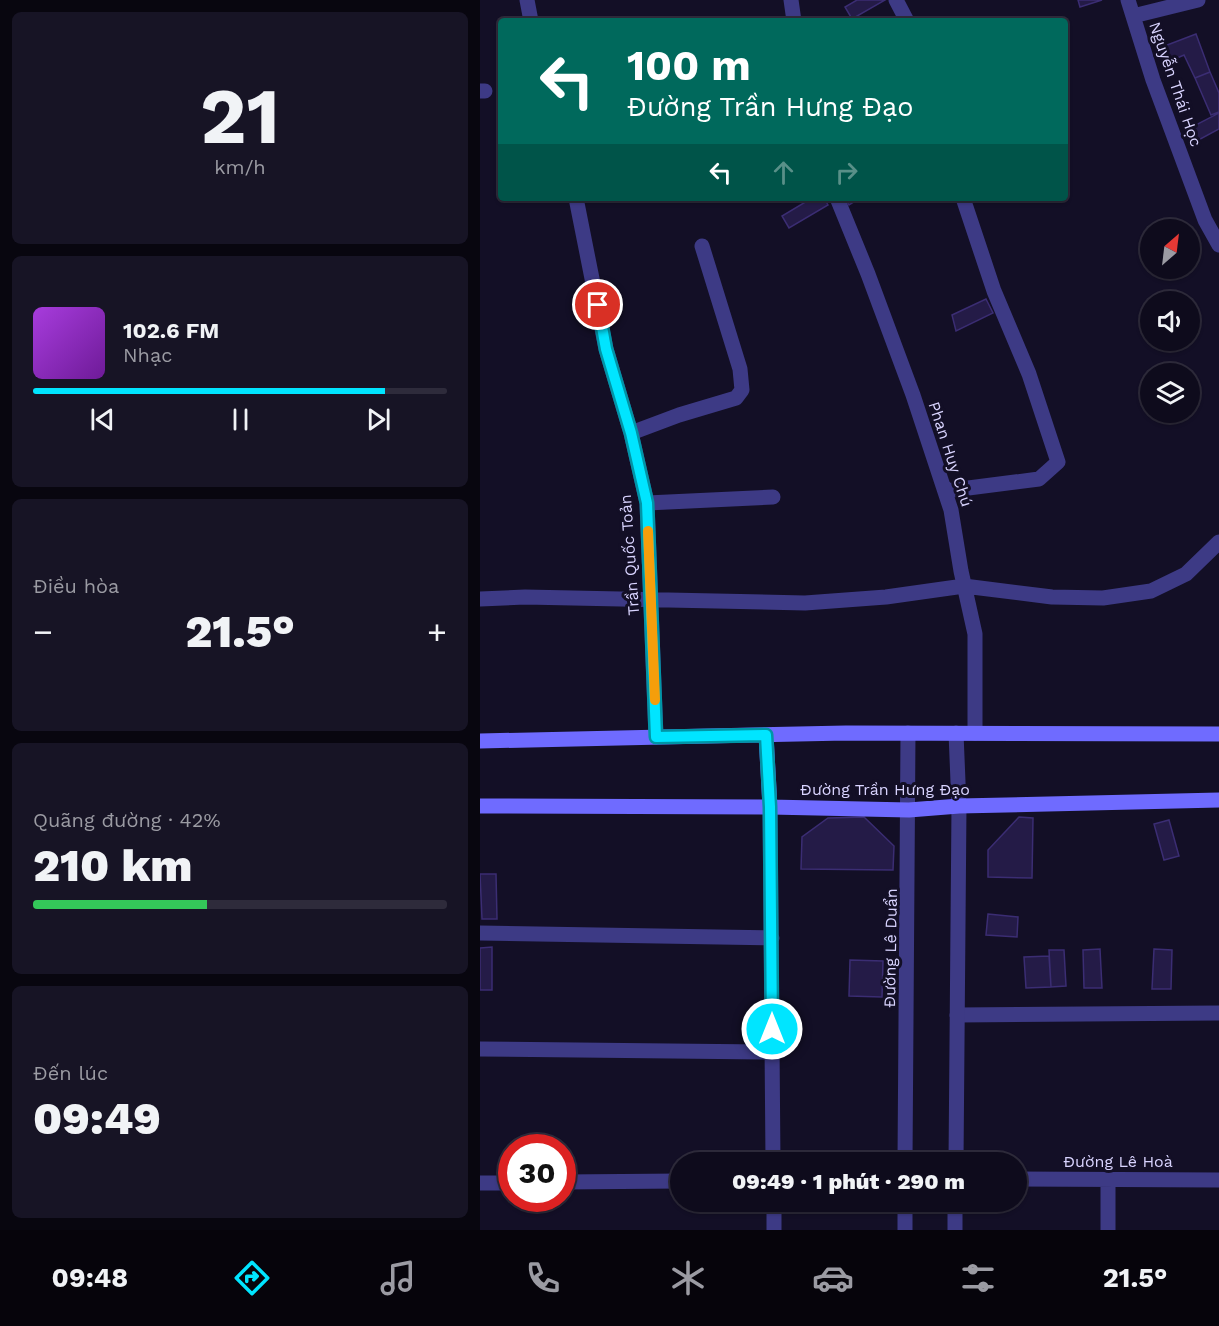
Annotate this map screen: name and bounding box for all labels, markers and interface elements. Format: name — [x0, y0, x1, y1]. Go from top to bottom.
street label: Nguyễn Thái Học — [1145, 19, 1206, 149]
text: 100 m — [627, 41, 751, 90]
icon: left — [528, 42, 606, 120]
text: 21 — [200, 70, 280, 162]
text: Đường Trần Hưng Đạo — [627, 91, 914, 123]
text: km/h — [214, 155, 266, 179]
icon: left — [704, 156, 737, 189]
icon: ahead — [767, 156, 800, 189]
icon: right — [830, 156, 863, 189]
north arrow — [1140, 219, 1200, 279]
map controls — [1140, 219, 1200, 423]
pin — [572, 279, 623, 330]
icon: arrive — [581, 288, 614, 321]
button: sound — [1140, 291, 1200, 351]
text: 102.6 FM — [123, 318, 219, 343]
text: Nhạc — [123, 343, 172, 367]
button: layers — [1140, 363, 1200, 423]
street label: Phan Huy Chú — [925, 399, 976, 509]
icon: previous — [86, 403, 119, 436]
icon: pause — [224, 403, 257, 436]
icon: next — [362, 403, 395, 436]
street label: Trần Quốc Toản — [616, 494, 643, 616]
text: Điều hòa — [33, 574, 119, 598]
text: 21.5° — [185, 605, 295, 658]
text: − — [33, 612, 53, 651]
text: + — [427, 612, 447, 651]
street label: Đường Trần Hưng Đạo — [800, 780, 970, 799]
text: Quãng đường · 42% — [33, 808, 221, 832]
text: 210 km — [33, 839, 192, 892]
street label: Đường Lê Duẩn — [880, 888, 901, 1008]
position arrow — [740, 997, 804, 1061]
text: Đến lúc — [33, 1061, 108, 1085]
text: 09:49 — [33, 1092, 161, 1145]
speed limit sign: 30 — [498, 1134, 576, 1212]
street label: Đường Lê Hoà — [1063, 1152, 1173, 1171]
text: 09:49 · 1 phút · 290 m — [732, 1169, 965, 1194]
icon: directions — [231, 1257, 273, 1299]
icon: music — [377, 1257, 419, 1299]
icon: phone — [522, 1257, 564, 1299]
icon: climate — [667, 1257, 709, 1299]
icon: car — [812, 1257, 854, 1299]
icon: filters — [957, 1257, 999, 1299]
text: 09:48 — [52, 1262, 128, 1294]
text: 21.5° — [1103, 1262, 1167, 1294]

